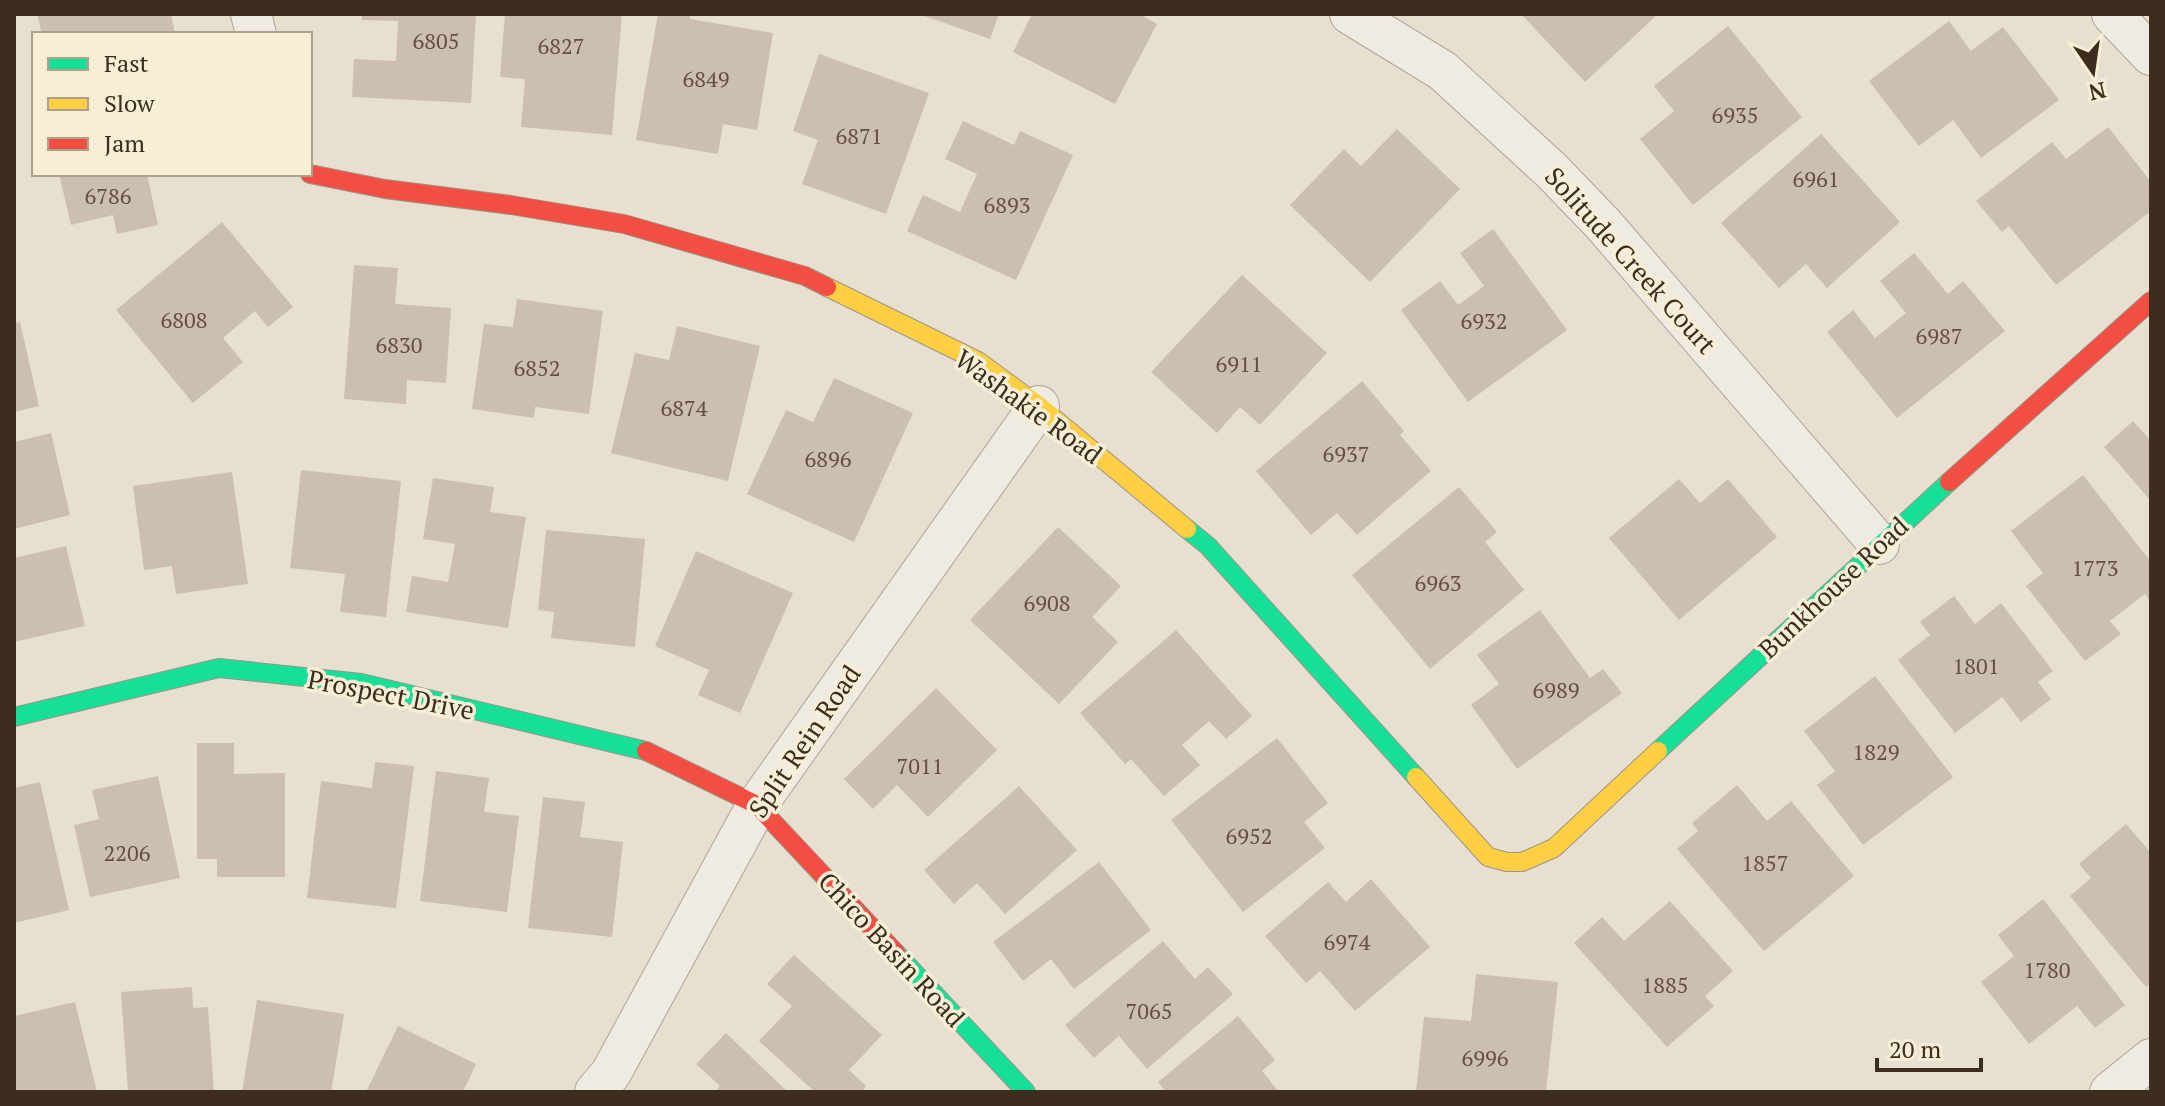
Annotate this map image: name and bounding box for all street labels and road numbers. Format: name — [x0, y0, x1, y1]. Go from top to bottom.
street label: Solitude Creek Court — [1538, 159, 1724, 361]
street label: Washakie Road — [949, 341, 1109, 471]
street label: Bunkhouse Road — [1751, 509, 1915, 665]
street label: Split Rein Road — [740, 658, 868, 824]
street label: Prospect Drive — [305, 661, 477, 727]
street label: Chico Basin Road — [811, 864, 973, 1034]

